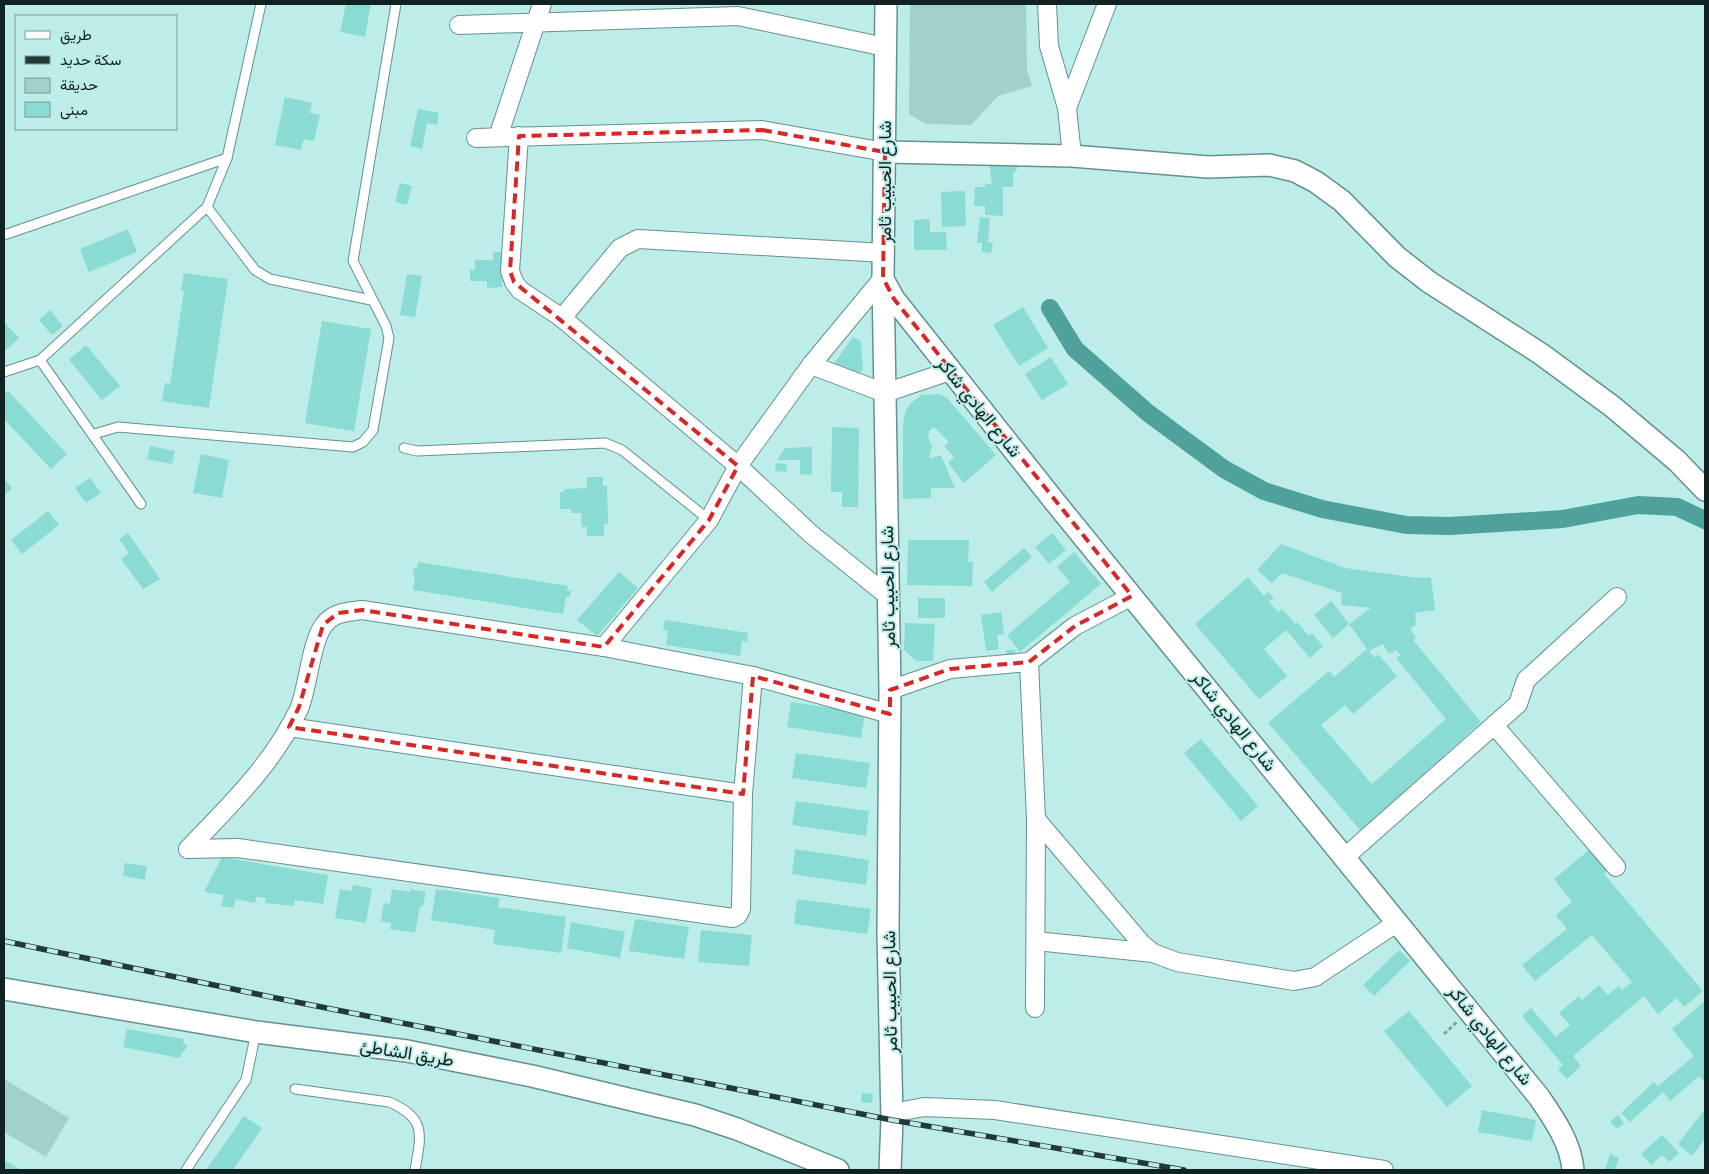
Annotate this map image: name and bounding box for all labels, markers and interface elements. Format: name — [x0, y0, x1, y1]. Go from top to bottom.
legend — [15, 15, 178, 130]
text: طريق — [60, 26, 92, 45]
text: سكة حديد — [60, 51, 122, 69]
text: حديقة — [60, 76, 98, 94]
text: مبنى — [60, 101, 88, 120]
street label: شارع الحبيب ثامر — [874, 121, 897, 244]
street label: شارع الهادي شاكر — [928, 352, 1026, 464]
street label: شارع الحبيب ثامر — [876, 525, 901, 650]
street label: شارع الهادي شاكر — [1183, 666, 1281, 778]
street label: شارع الحبيب ثامر — [878, 930, 903, 1055]
street label: شارع الهادي شاكر — [1439, 980, 1537, 1092]
street label: طريق الشاطئ — [358, 1035, 456, 1071]

